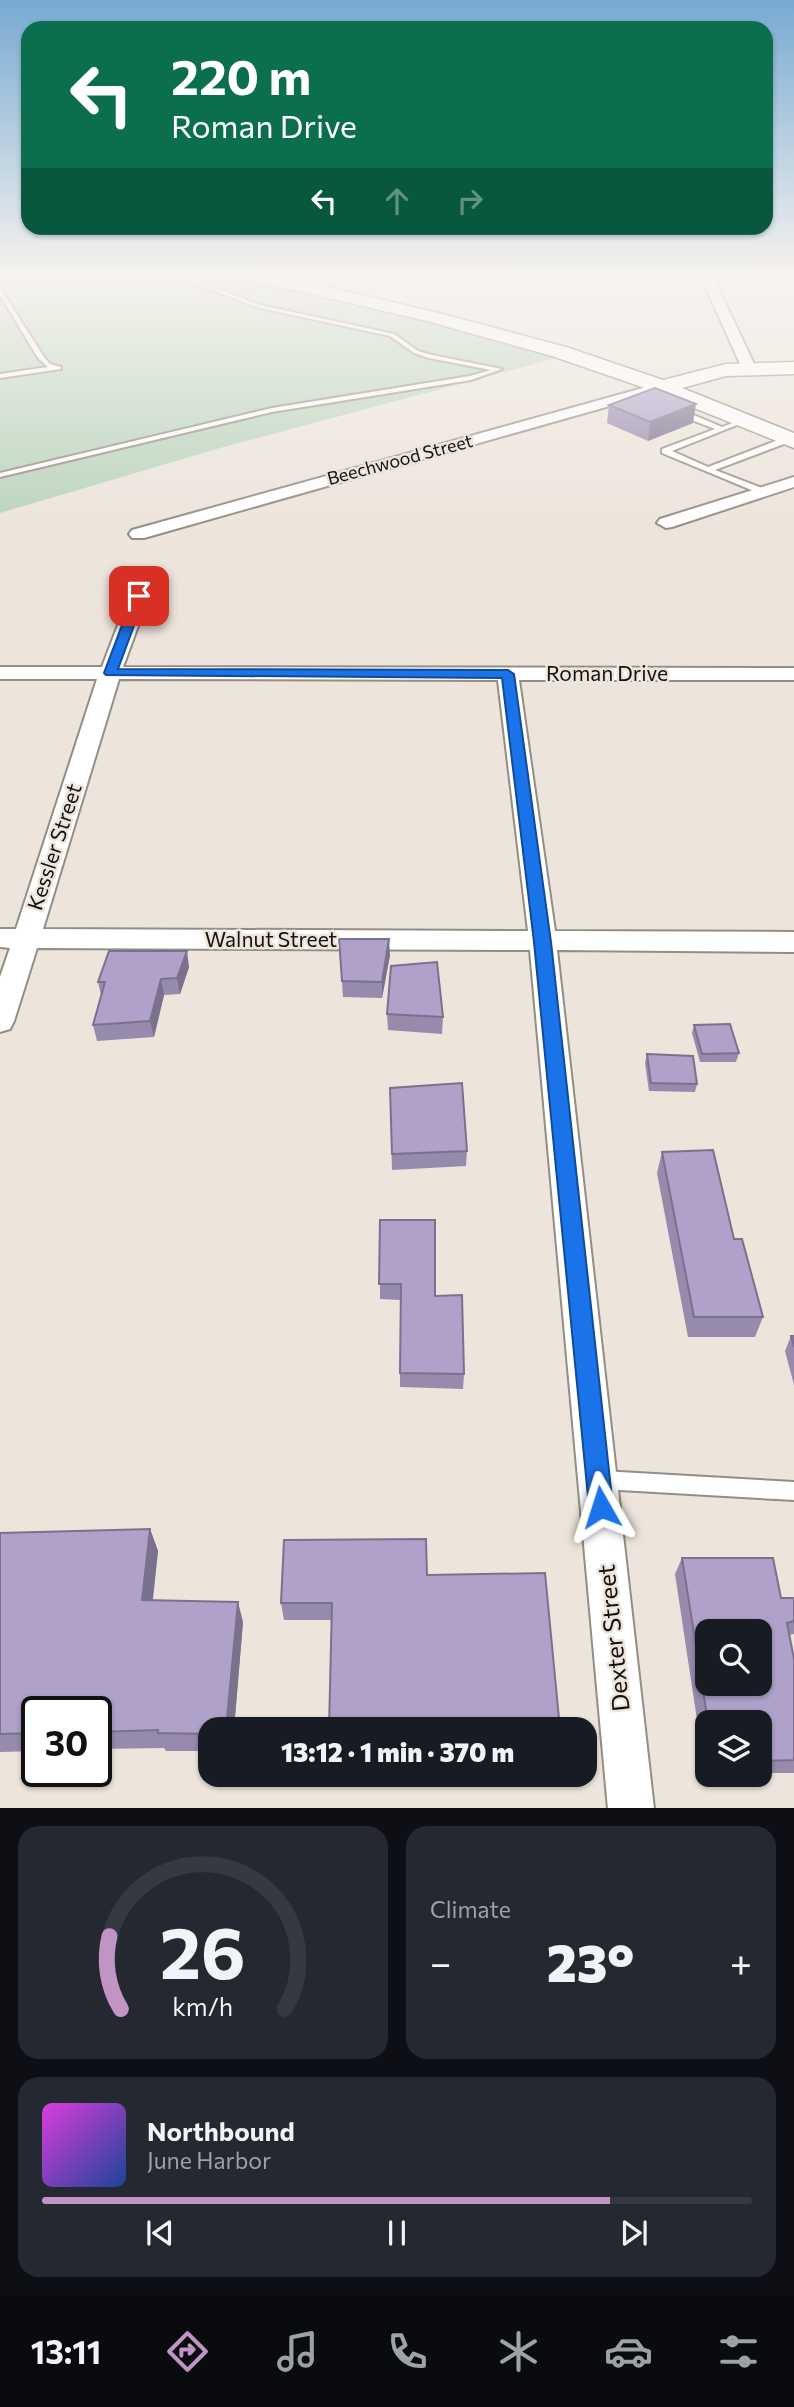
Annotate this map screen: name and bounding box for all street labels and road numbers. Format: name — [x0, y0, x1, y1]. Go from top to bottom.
street label: Beechwood Street — [324, 429, 475, 489]
street label: Roman Drive — [546, 660, 668, 685]
street label: Kessler Street — [21, 780, 86, 913]
street label: Walnut Street — [205, 926, 337, 951]
street label: Dexter Street — [590, 1563, 635, 1713]

